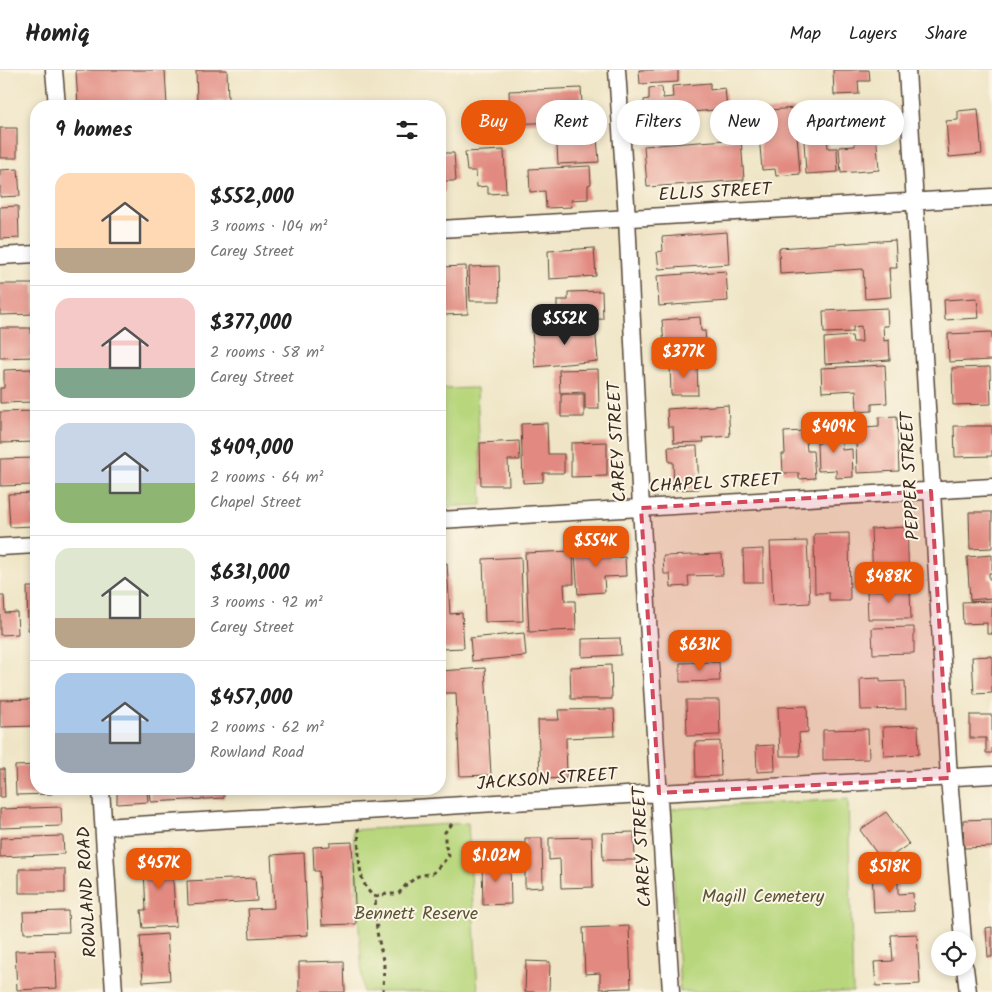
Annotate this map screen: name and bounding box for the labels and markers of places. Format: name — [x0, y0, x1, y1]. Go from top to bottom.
pin: $552K — [530, 304, 600, 346]
pin: $377K — [649, 336, 719, 379]
pin: $409K — [799, 412, 869, 454]
pin: $554K — [561, 526, 631, 568]
pin: $488K — [854, 562, 924, 604]
pin: $631K — [665, 630, 735, 672]
pin: $1.02M — [455, 840, 537, 883]
pin: $457K — [124, 848, 194, 890]
pin: $518K — [855, 852, 925, 894]

